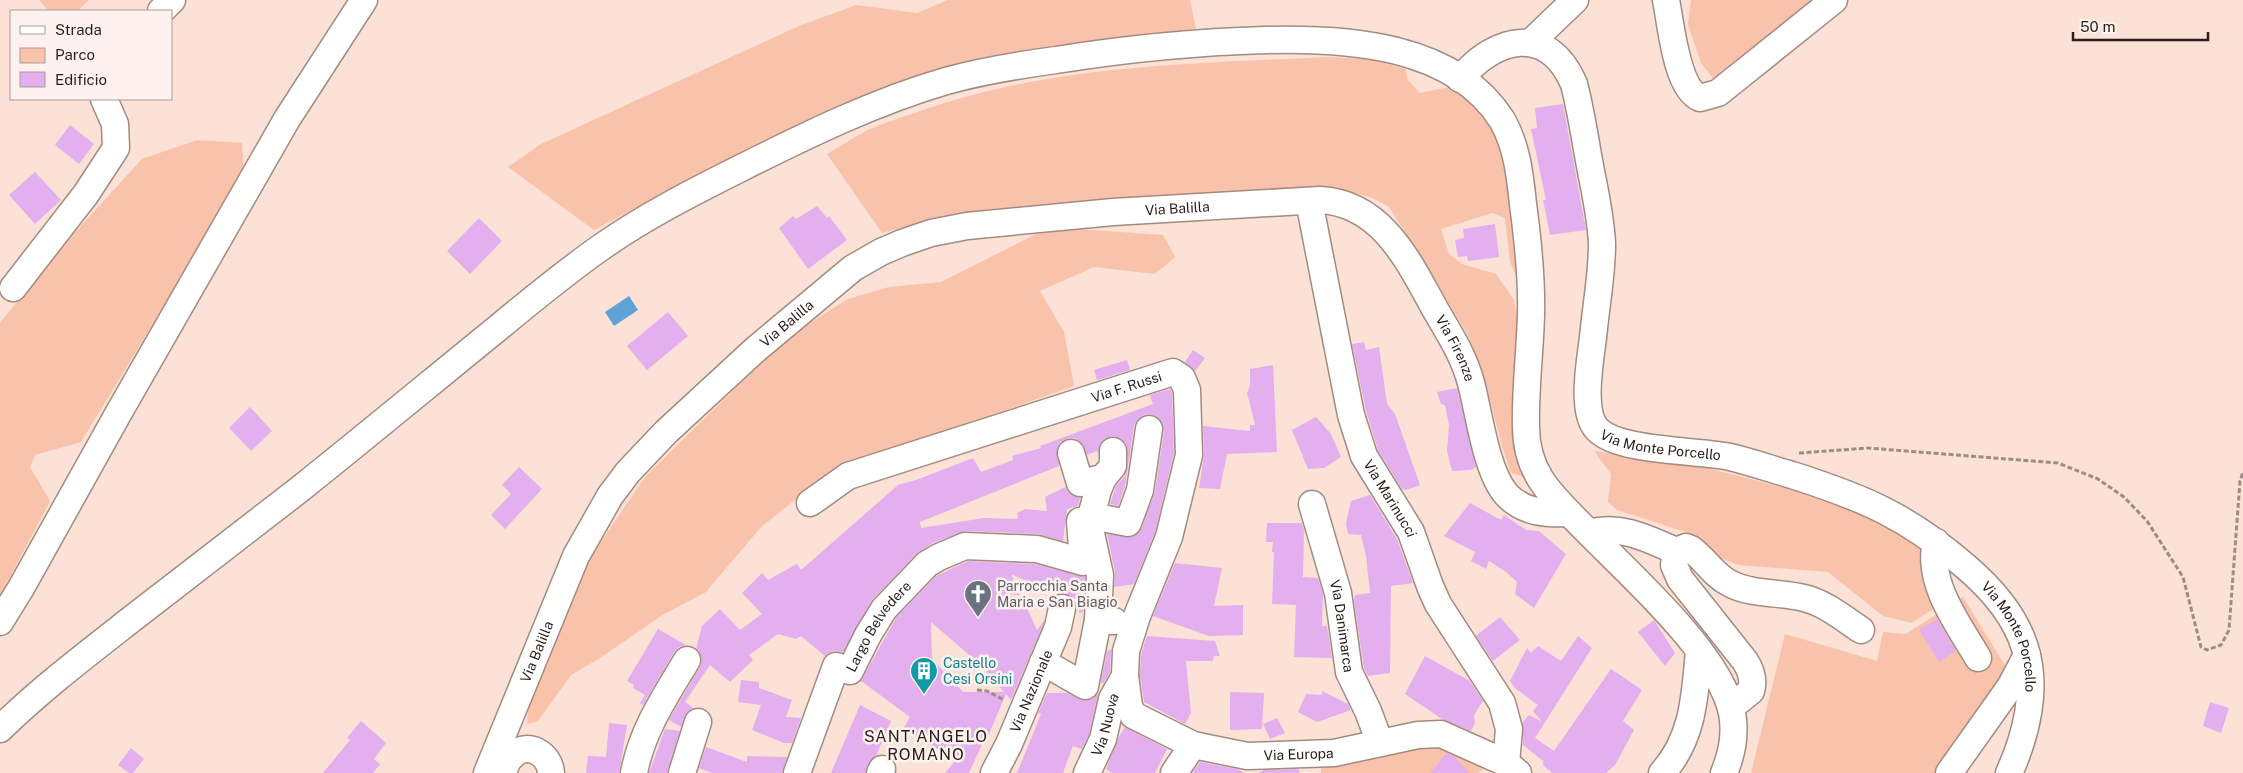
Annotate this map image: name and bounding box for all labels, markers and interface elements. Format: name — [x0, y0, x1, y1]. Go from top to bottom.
legend — [10, 10, 172, 100]
scale bar — [2073, 10, 2208, 42]
text: 50 m — [2080, 18, 2115, 35]
text: Strada — [55, 21, 102, 38]
text: Parco — [55, 46, 95, 63]
text: Edificio — [55, 71, 107, 88]
street label: Via Balilla — [1144, 198, 1210, 218]
street label: Via Balilla — [757, 296, 817, 350]
street label: Via Firenze — [1432, 312, 1478, 383]
street label: Via F. Russi — [1089, 368, 1164, 406]
street label: Via Monte Porcello — [1598, 426, 1722, 463]
street label: Via Marinucci — [1360, 457, 1420, 539]
street label: Largo Belvedere — [843, 578, 914, 675]
place label: Parrocchia Santa Maria e San Biagio — [997, 578, 1118, 610]
street label: Via Danimarca — [1327, 578, 1357, 673]
street label: Via Monte Porcello — [1978, 578, 2039, 693]
church icon: Parrocchia Santa Maria e San Biagio — [963, 579, 993, 618]
street label: Via Balilla — [517, 619, 556, 685]
street label: Via Nazionale — [1007, 647, 1056, 735]
place label: Castello Cesi Orsini — [943, 655, 1012, 687]
building icon: Castello Cesi Orsini — [909, 656, 939, 695]
street label: Via Nuova — [1088, 690, 1122, 759]
district label: SANT'ANGELO ROMANO — [864, 727, 988, 764]
street label: Via Europa — [1263, 745, 1334, 763]

